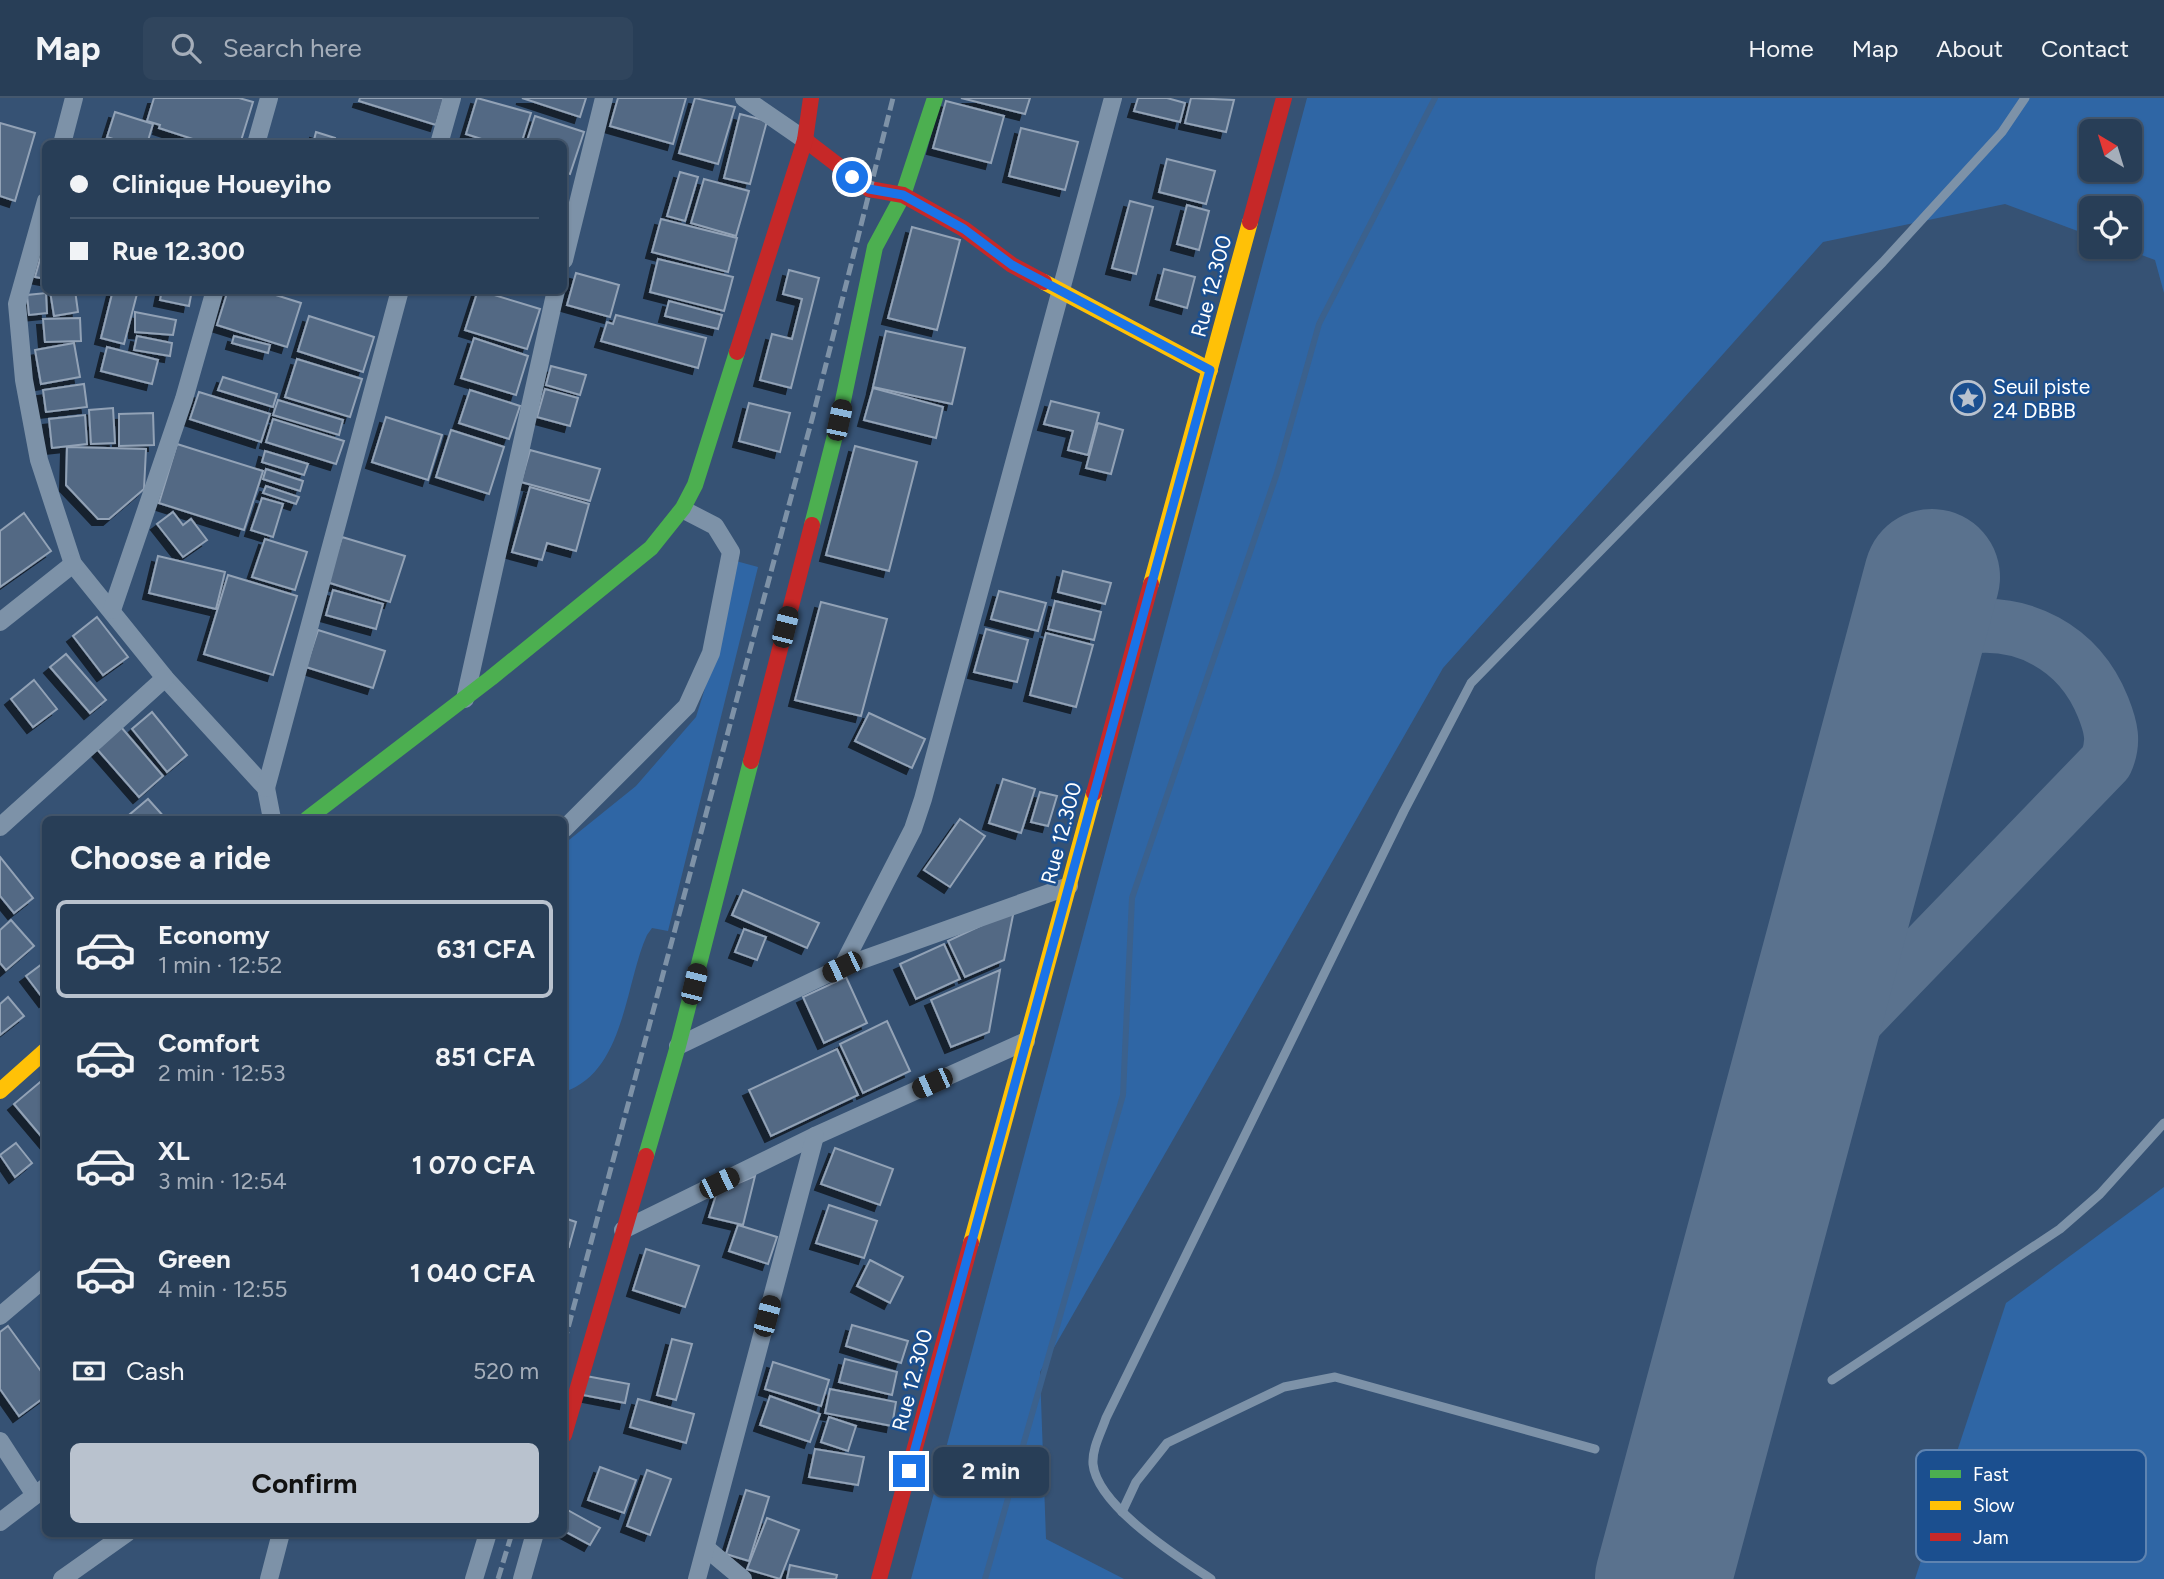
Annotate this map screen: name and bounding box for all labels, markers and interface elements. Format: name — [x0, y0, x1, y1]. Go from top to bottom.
search box — [143, 17, 633, 80]
text: Map — [35, 29, 101, 68]
icon: search — [167, 29, 205, 67]
text: Search here — [223, 32, 362, 64]
text: Home — [1748, 34, 1814, 63]
text: Map — [1852, 34, 1898, 63]
text: About — [1936, 34, 2003, 63]
text: Contact — [2041, 34, 2129, 63]
north arrow — [2079, 119, 2142, 182]
map controls — [2079, 119, 2142, 259]
route start — [836, 161, 868, 193]
text: Clinique Houeyiho — [112, 168, 331, 200]
button: locate — [2079, 196, 2142, 259]
street label: Rue 12.300 — [1185, 232, 1237, 340]
text: Rue 12.300 — [112, 235, 245, 267]
place label: Seuil piste 24 DBBB — [1993, 374, 2090, 423]
place icon: Seuil piste 24 DBBB — [1949, 379, 1987, 417]
car — [825, 397, 854, 443]
car — [770, 604, 801, 650]
street label: Rue 12.300 — [1035, 779, 1087, 887]
text: Choose a ride — [70, 839, 271, 877]
icon: car — [74, 918, 137, 981]
text: Economy — [158, 919, 270, 951]
text: 631 CFA — [436, 933, 535, 965]
car — [819, 948, 866, 986]
text: 1 min · 12:52 — [158, 951, 282, 979]
car — [679, 961, 710, 1007]
icon: car — [74, 1026, 137, 1089]
text: Comfort — [158, 1027, 260, 1059]
text: 851 CFA — [435, 1041, 535, 1073]
text: 2 min · 12:53 — [158, 1059, 285, 1087]
car — [909, 1065, 956, 1101]
icon: car — [74, 1134, 137, 1197]
text: XL — [158, 1135, 190, 1167]
text: 1 070 CFA — [412, 1149, 535, 1181]
car — [696, 1164, 743, 1202]
text: 3 min · 12:54 — [158, 1167, 287, 1195]
icon: car — [74, 1242, 137, 1305]
text: Green — [158, 1243, 231, 1275]
text: 1 040 CFA — [410, 1257, 535, 1289]
text: 4 min · 12:55 — [158, 1275, 288, 1303]
car — [752, 1293, 783, 1339]
street label: Rue 12.300 — [886, 1326, 938, 1434]
icon: cash — [70, 1352, 108, 1390]
text: Cash — [126, 1355, 185, 1387]
text: 520 m — [473, 1357, 539, 1385]
button: Confirm — [70, 1443, 539, 1523]
callout: 2 min — [934, 1446, 1049, 1496]
legend — [1916, 1450, 2146, 1562]
route end — [893, 1455, 925, 1487]
text: 2 min — [962, 1457, 1020, 1485]
text: Fast — [1973, 1463, 2009, 1486]
text: Slow — [1973, 1494, 2015, 1517]
text: Jam — [1973, 1526, 2009, 1549]

